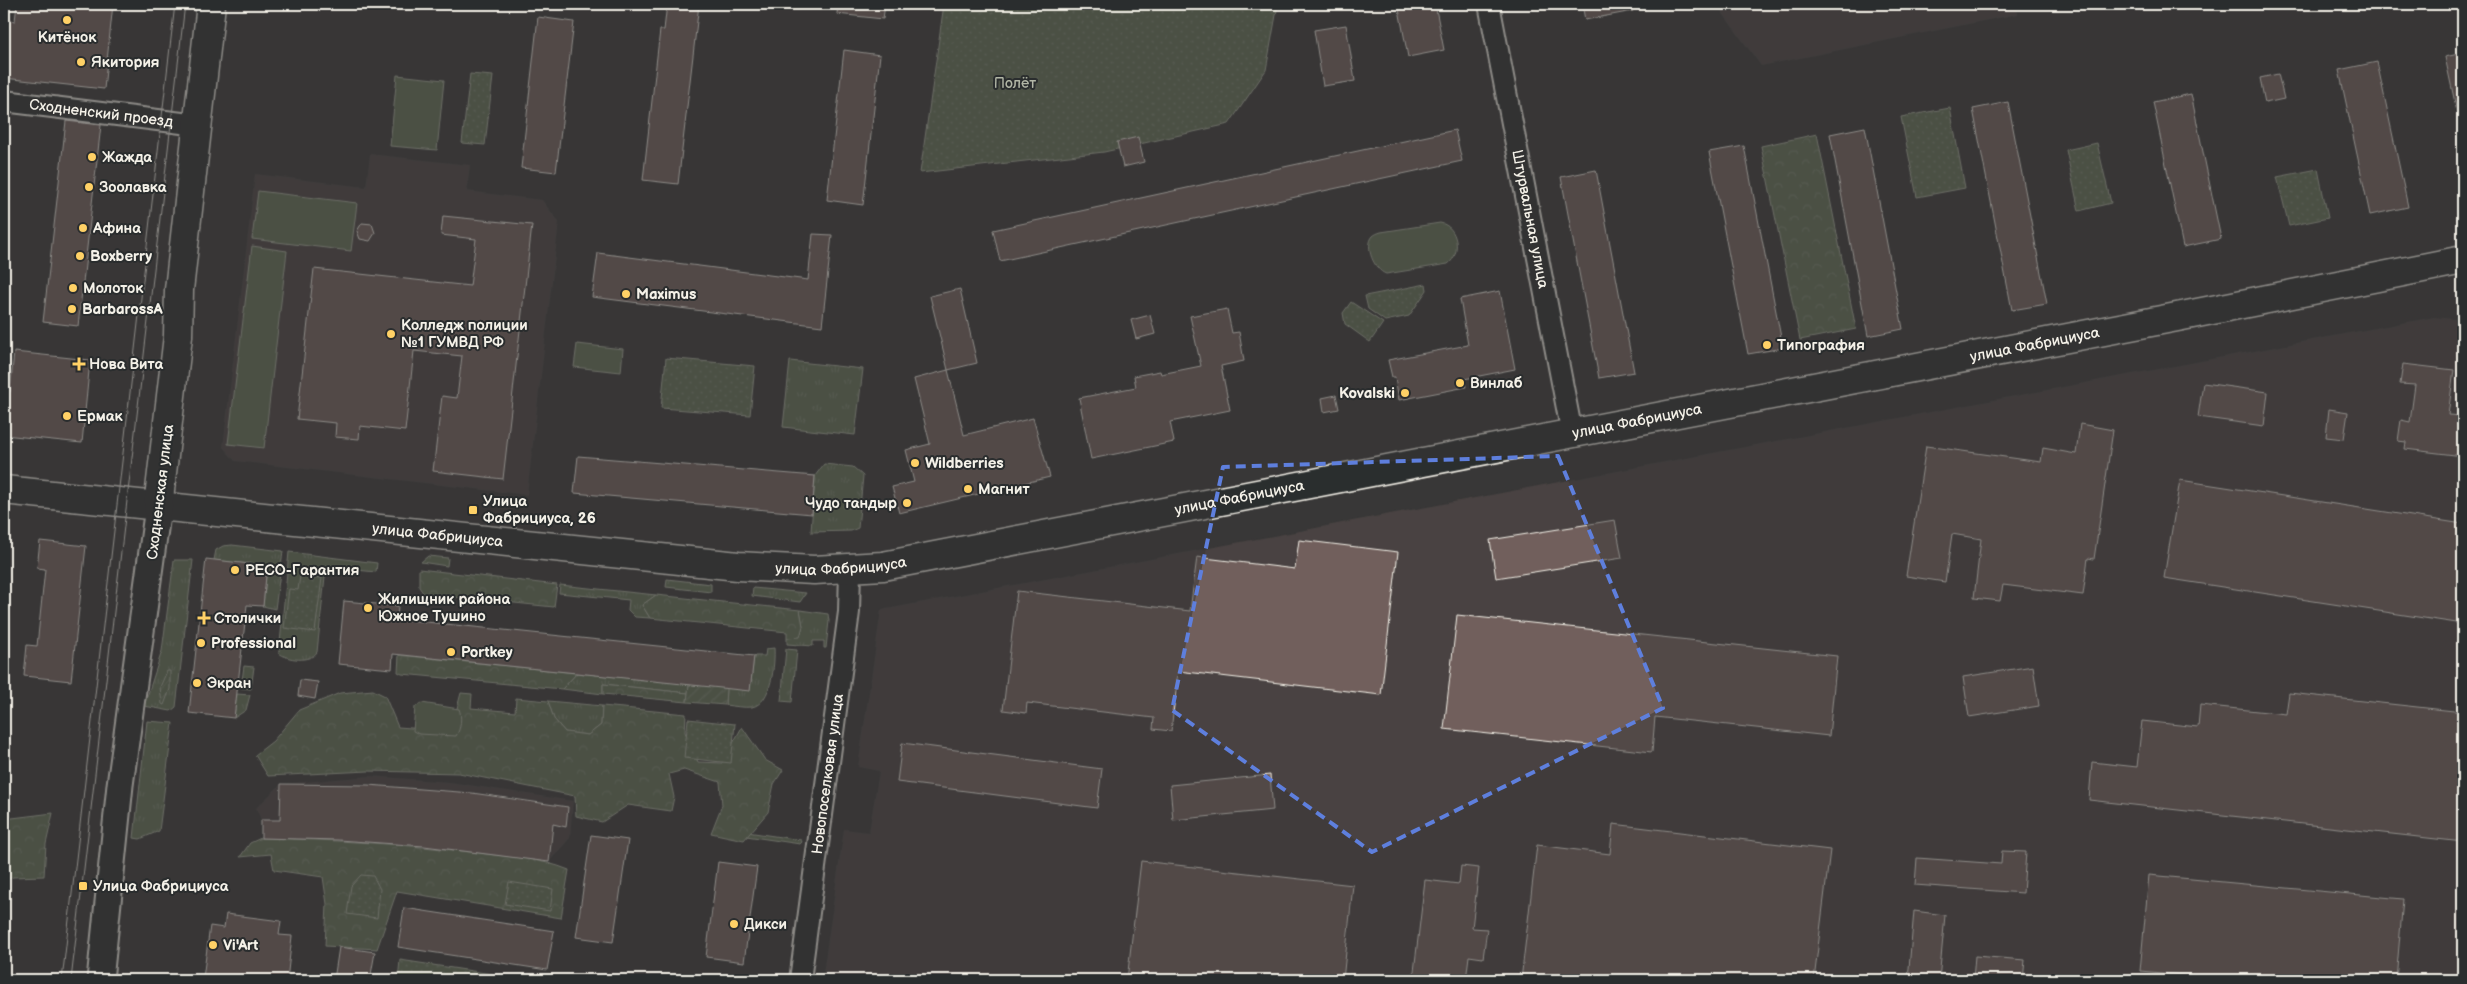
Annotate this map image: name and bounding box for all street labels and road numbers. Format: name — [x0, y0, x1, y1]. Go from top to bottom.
street label: Сходненский проезд — [28, 95, 174, 132]
street label: Штурвальная улица — [1507, 148, 1553, 290]
street label: улица Фабрициуса — [1968, 323, 2101, 367]
street label: улица Фабрициуса — [1571, 400, 1704, 443]
street label: Сходненская улица — [143, 423, 178, 561]
street label: улица Фабрициуса — [1173, 476, 1306, 520]
street label: улица Фабрициуса — [371, 519, 504, 552]
street label: улица Фабрициуса — [775, 553, 908, 580]
street label: Новопоселковая улица — [808, 692, 848, 855]

